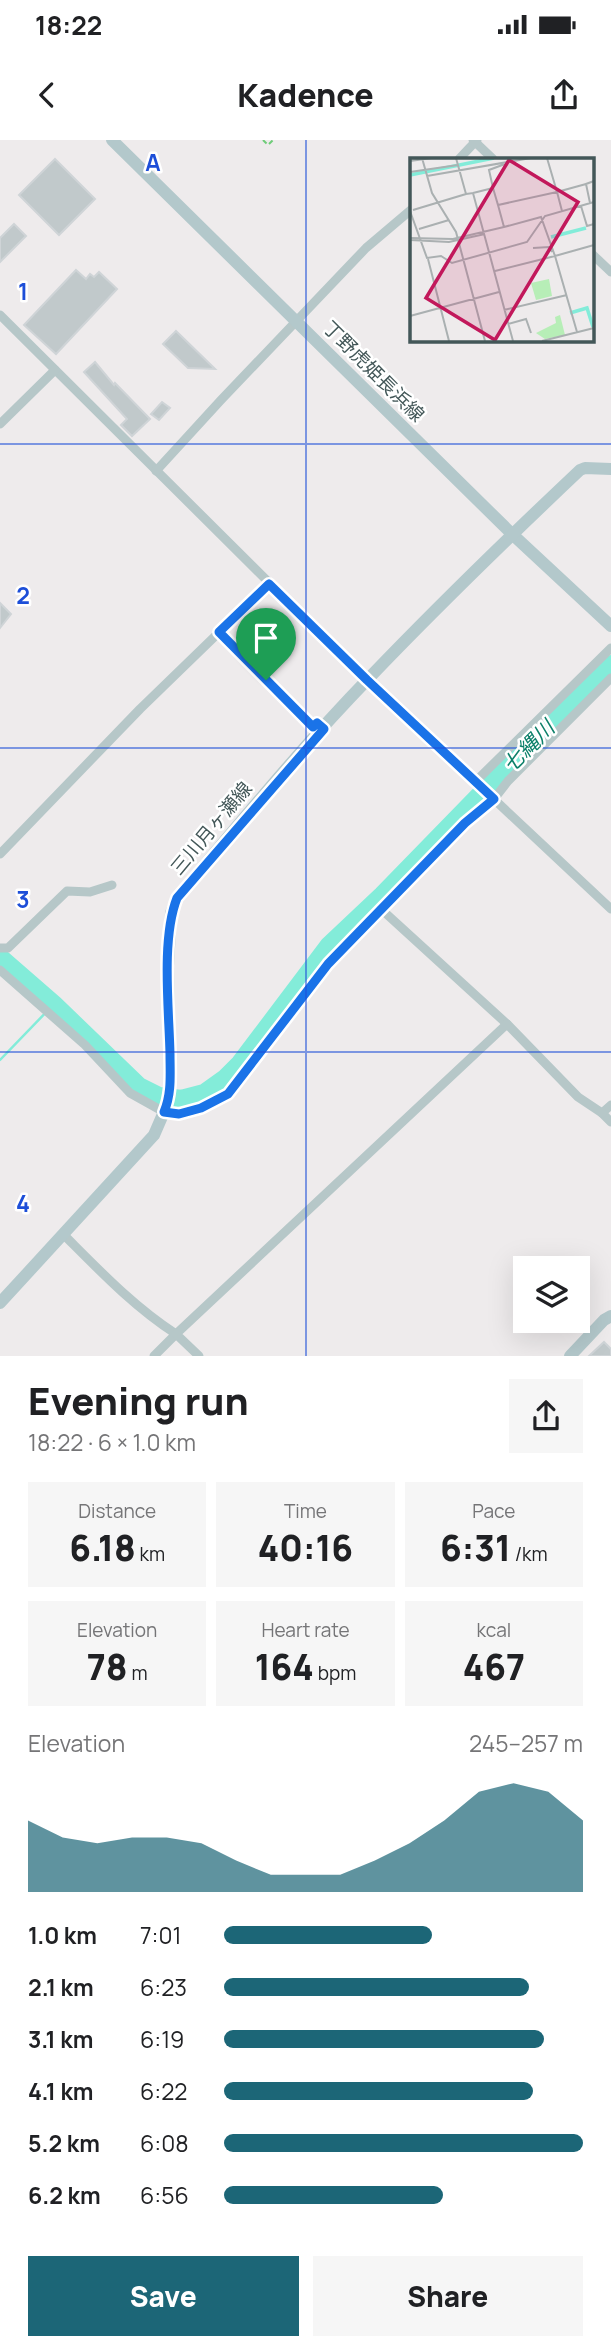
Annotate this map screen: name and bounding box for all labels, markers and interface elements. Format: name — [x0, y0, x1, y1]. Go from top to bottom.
text: 18:22 — [35, 7, 102, 43]
text: Kadence — [237, 73, 374, 117]
icon: back — [28, 76, 66, 114]
icon: share — [545, 76, 583, 114]
text: A — [145, 146, 161, 178]
inset map — [410, 158, 594, 341]
text: 1 — [18, 275, 28, 307]
street label: 丁野虎姫長浜線 — [318, 315, 430, 427]
text: 2 — [16, 579, 30, 611]
pin — [236, 608, 296, 680]
icon: arrive — [247, 619, 285, 657]
water label: 七縄川 — [496, 712, 562, 778]
street label: 三川月ヶ瀬線 — [164, 776, 258, 880]
text: 3 — [16, 883, 30, 915]
text: 4 — [16, 1187, 30, 1219]
map controls — [513, 1256, 590, 1333]
button: layers — [513, 1256, 590, 1333]
text: Evening run — [28, 1374, 249, 1426]
button: share — [509, 1379, 583, 1453]
text: 18:22 · 6 × 1.0 km — [28, 1426, 196, 1458]
text: Distance — [78, 1498, 156, 1524]
text: Time — [284, 1498, 327, 1524]
text: Pace — [472, 1498, 515, 1524]
text: 6.18 — [69, 1524, 136, 1572]
text: 40:16 — [258, 1524, 353, 1572]
text: 6:31 — [440, 1524, 511, 1572]
text: km — [136, 1541, 165, 1567]
text: /km — [511, 1541, 548, 1567]
text: Elevation — [77, 1617, 157, 1643]
text: Heart rate — [261, 1617, 350, 1643]
text: kcal — [476, 1617, 511, 1643]
text: 78 — [87, 1643, 128, 1691]
text: 164 — [255, 1643, 314, 1691]
text: 467 — [463, 1643, 525, 1691]
text: m — [128, 1660, 148, 1686]
text: bpm — [314, 1660, 356, 1686]
text: Elevation — [28, 1727, 125, 1759]
text: 245–257 m — [469, 1727, 583, 1759]
text: 1.0 km — [28, 1919, 97, 1951]
text: 7:01 — [140, 1919, 181, 1951]
text: 2.1 km — [28, 1971, 94, 2003]
text: 6:23 — [140, 1971, 187, 2003]
text: 3.1 km — [28, 2023, 93, 2055]
text: 6:19 — [140, 2023, 184, 2055]
text: 4.1 km — [28, 2075, 93, 2107]
text: 6:22 — [140, 2075, 187, 2107]
text: 5.2 km — [28, 2127, 100, 2159]
text: 6:08 — [140, 2127, 189, 2159]
text: 6.2 km — [28, 2179, 101, 2211]
text: 6:56 — [140, 2179, 189, 2211]
button: Save — [28, 2256, 299, 2336]
button: Share — [313, 2256, 583, 2336]

